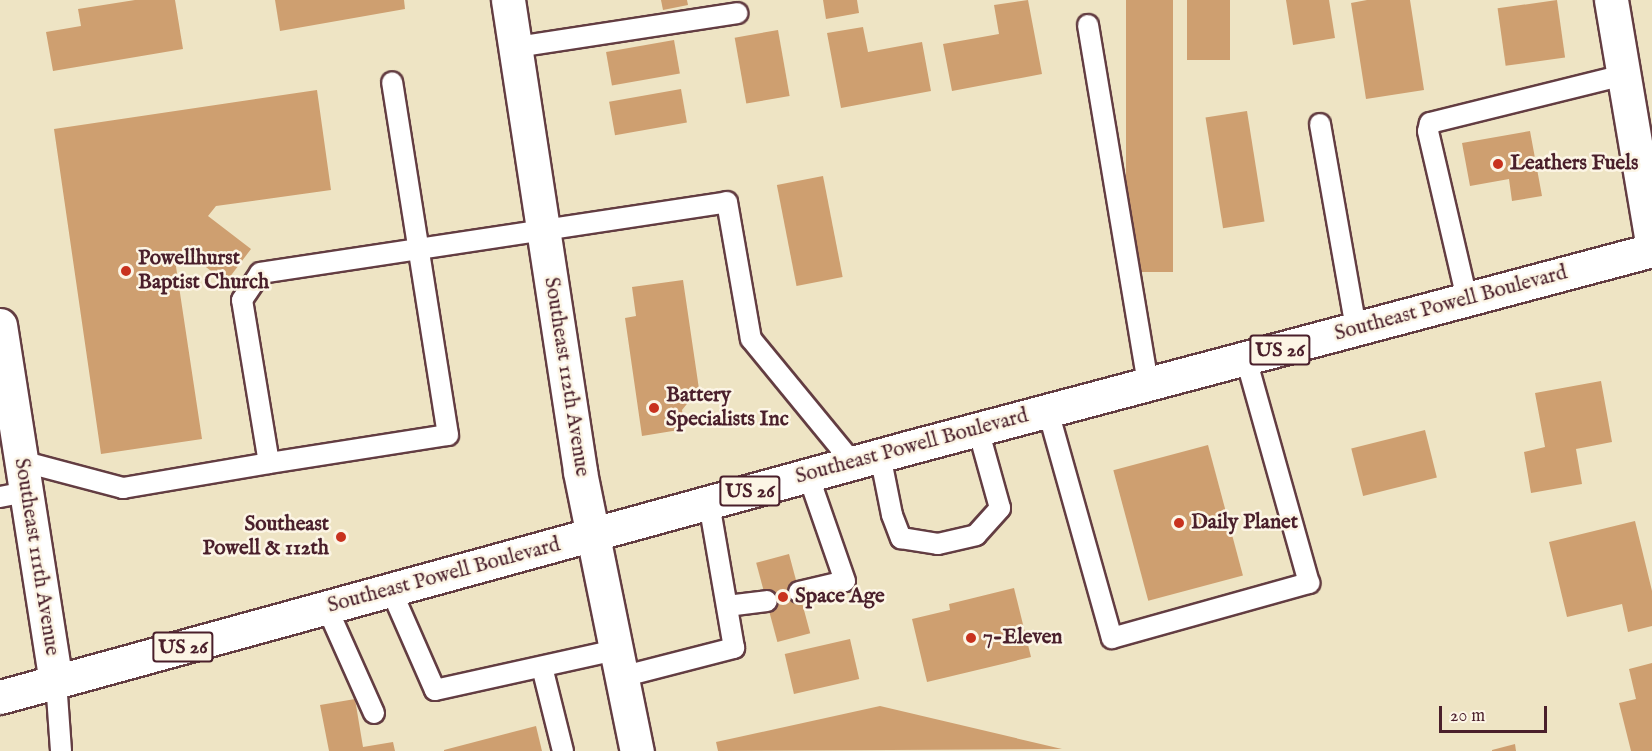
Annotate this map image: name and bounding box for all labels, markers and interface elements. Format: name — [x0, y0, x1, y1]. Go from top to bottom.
place label: Leathers Fuels — [1510, 151, 1638, 177]
marker: Leathers Fuels — [1491, 157, 1505, 171]
place label: Powellhurst Baptist Church — [138, 246, 269, 296]
street label: Southeast Powell Boulevard — [1332, 261, 1570, 347]
marker: Powellhurst Baptist Church — [119, 264, 133, 278]
street label: Southeast 112th Avenue — [538, 275, 594, 479]
road number: US 26 — [1248, 333, 1312, 367]
place label: Battery Specialists Inc — [666, 383, 789, 433]
marker: Battery Specialists Inc — [647, 401, 661, 415]
street label: Southeast Powell Boulevard — [793, 404, 1031, 490]
street label: Southeast 111th Avenue — [8, 456, 64, 658]
road number: US 26 — [718, 474, 782, 508]
place label: Daily Planet — [1191, 510, 1298, 536]
place label: Southeast Powell & 112th — [202, 512, 329, 562]
marker: Daily Planet — [1172, 516, 1186, 530]
marker: Southeast Powell & 112th — [334, 530, 348, 544]
street label: Southeast Powell Boulevard — [325, 533, 563, 619]
place label: Space Age — [795, 584, 885, 610]
marker: Space Age — [776, 590, 790, 604]
place label: 7-Eleven — [983, 625, 1062, 651]
road number: US 26 — [152, 630, 214, 664]
marker: 7-Eleven — [964, 631, 978, 645]
scale bar — [1442, 694, 1550, 732]
text: 20 m — [1450, 705, 1485, 728]

